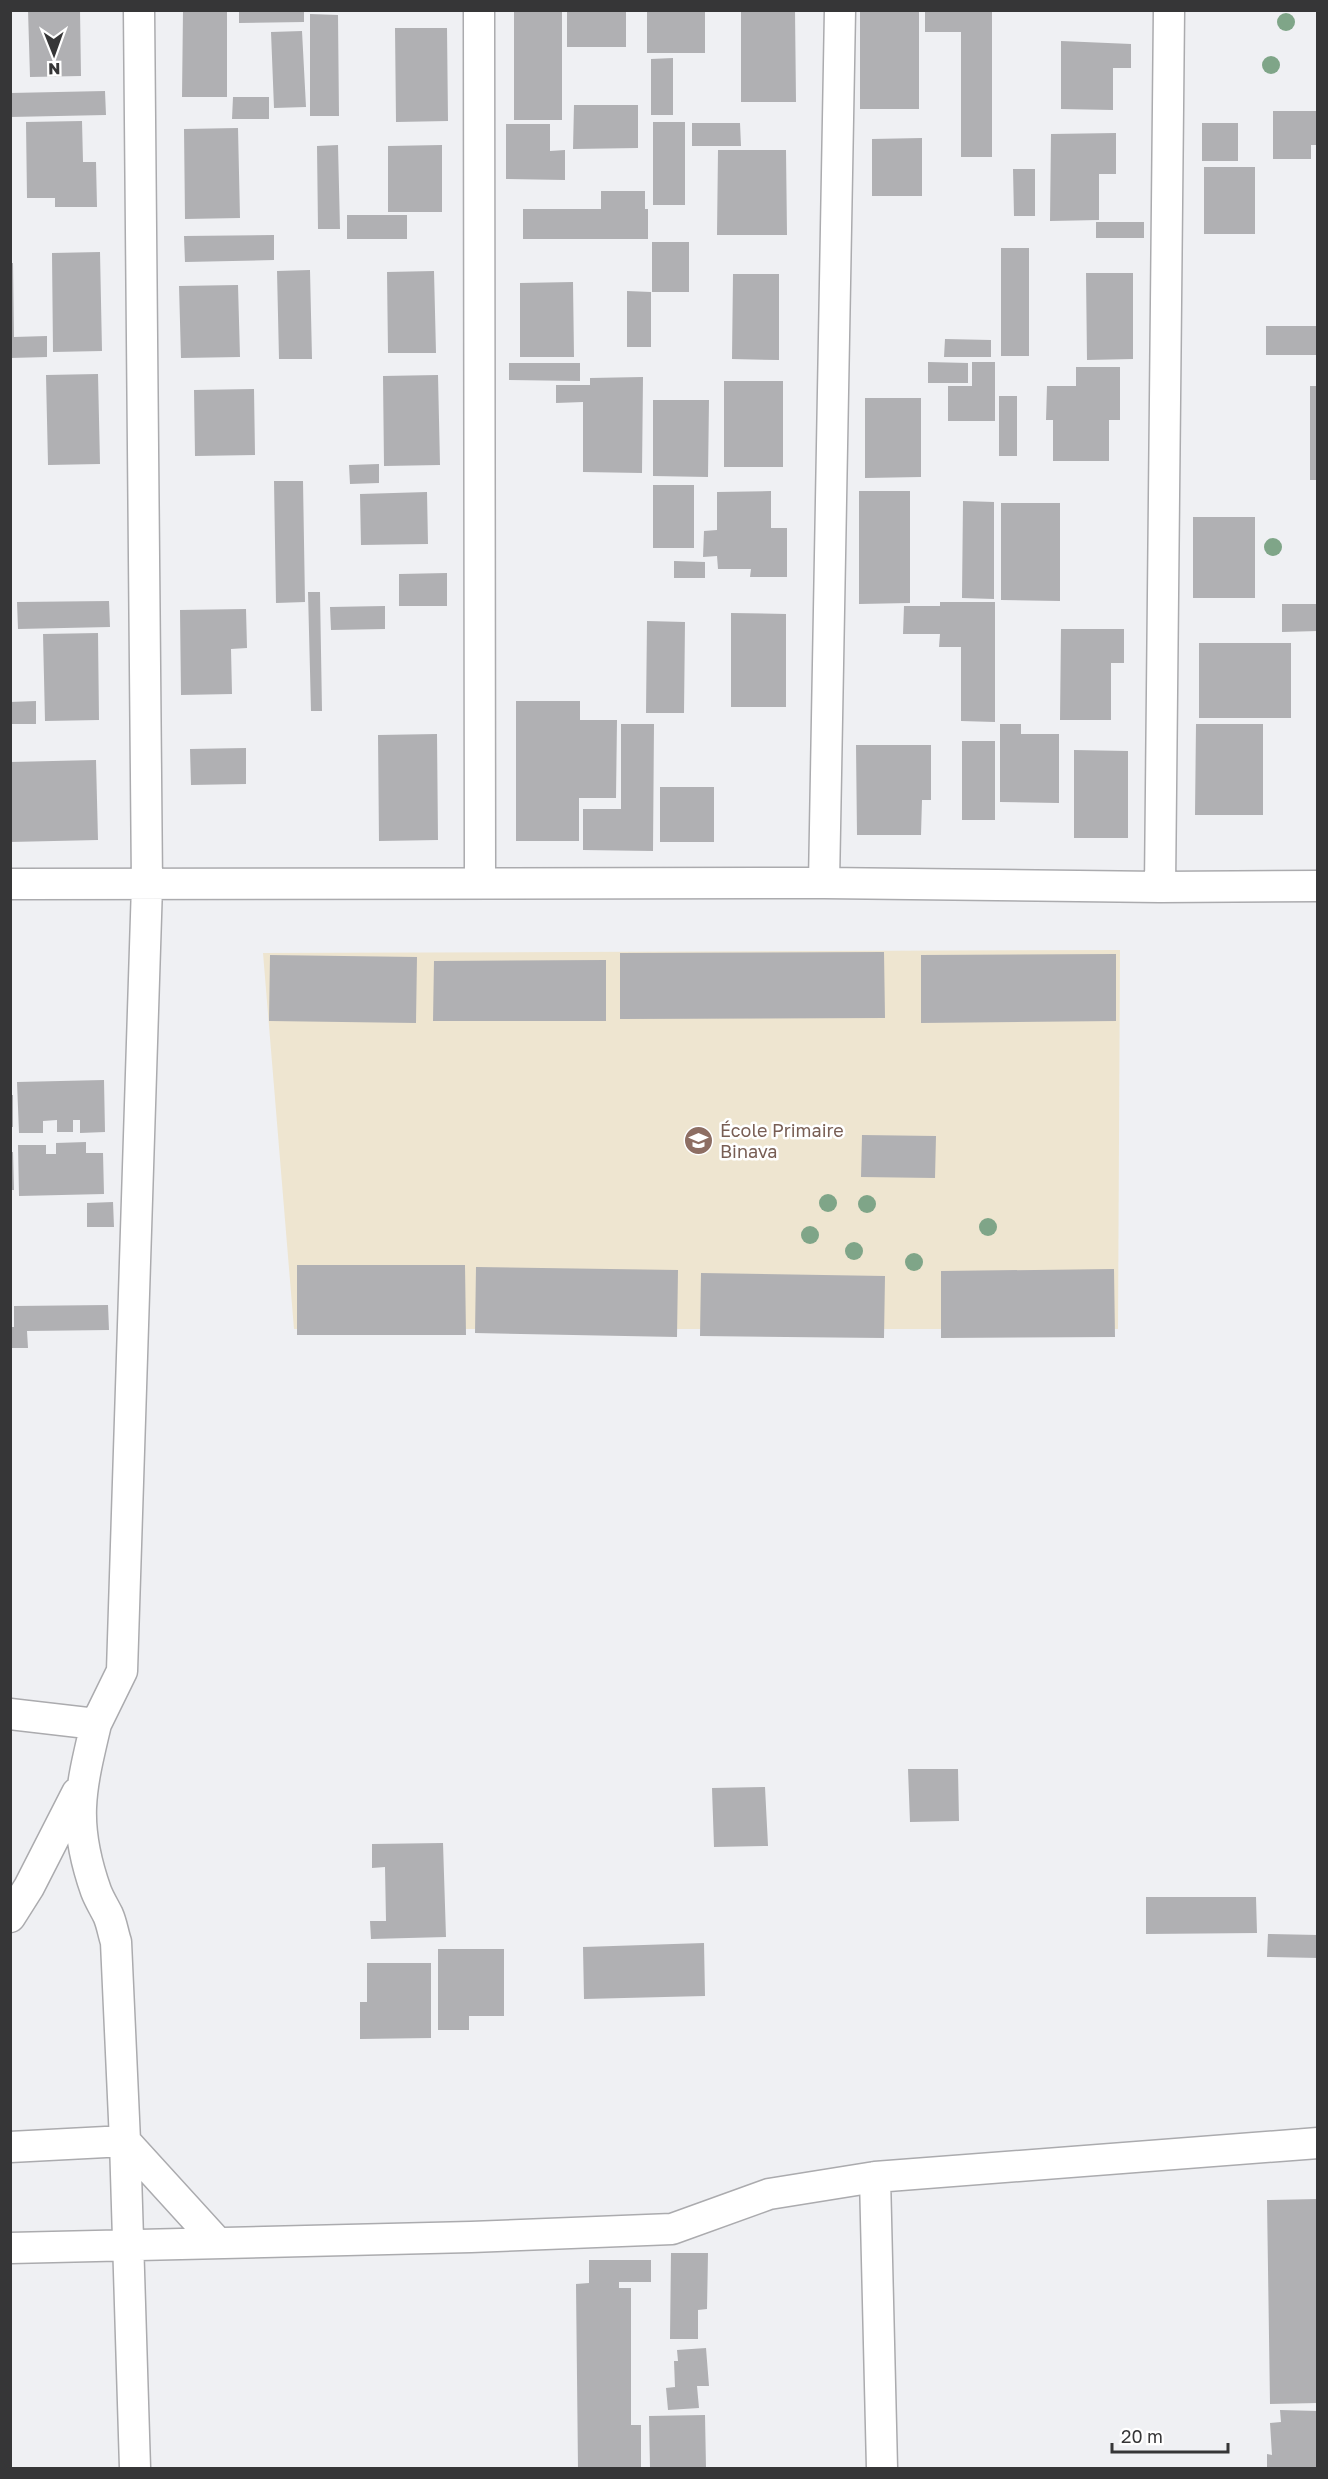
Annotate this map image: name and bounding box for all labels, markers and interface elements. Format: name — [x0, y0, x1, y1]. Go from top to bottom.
north arrow — [24, 24, 84, 84]
text: N — [48, 59, 61, 79]
place label: École Primaire Binava — [720, 1119, 844, 1162]
school or university icon: École Primaire Binava — [683, 1125, 715, 1157]
scale bar — [1112, 2416, 1228, 2454]
text: 20 m — [1121, 2425, 1163, 2447]

